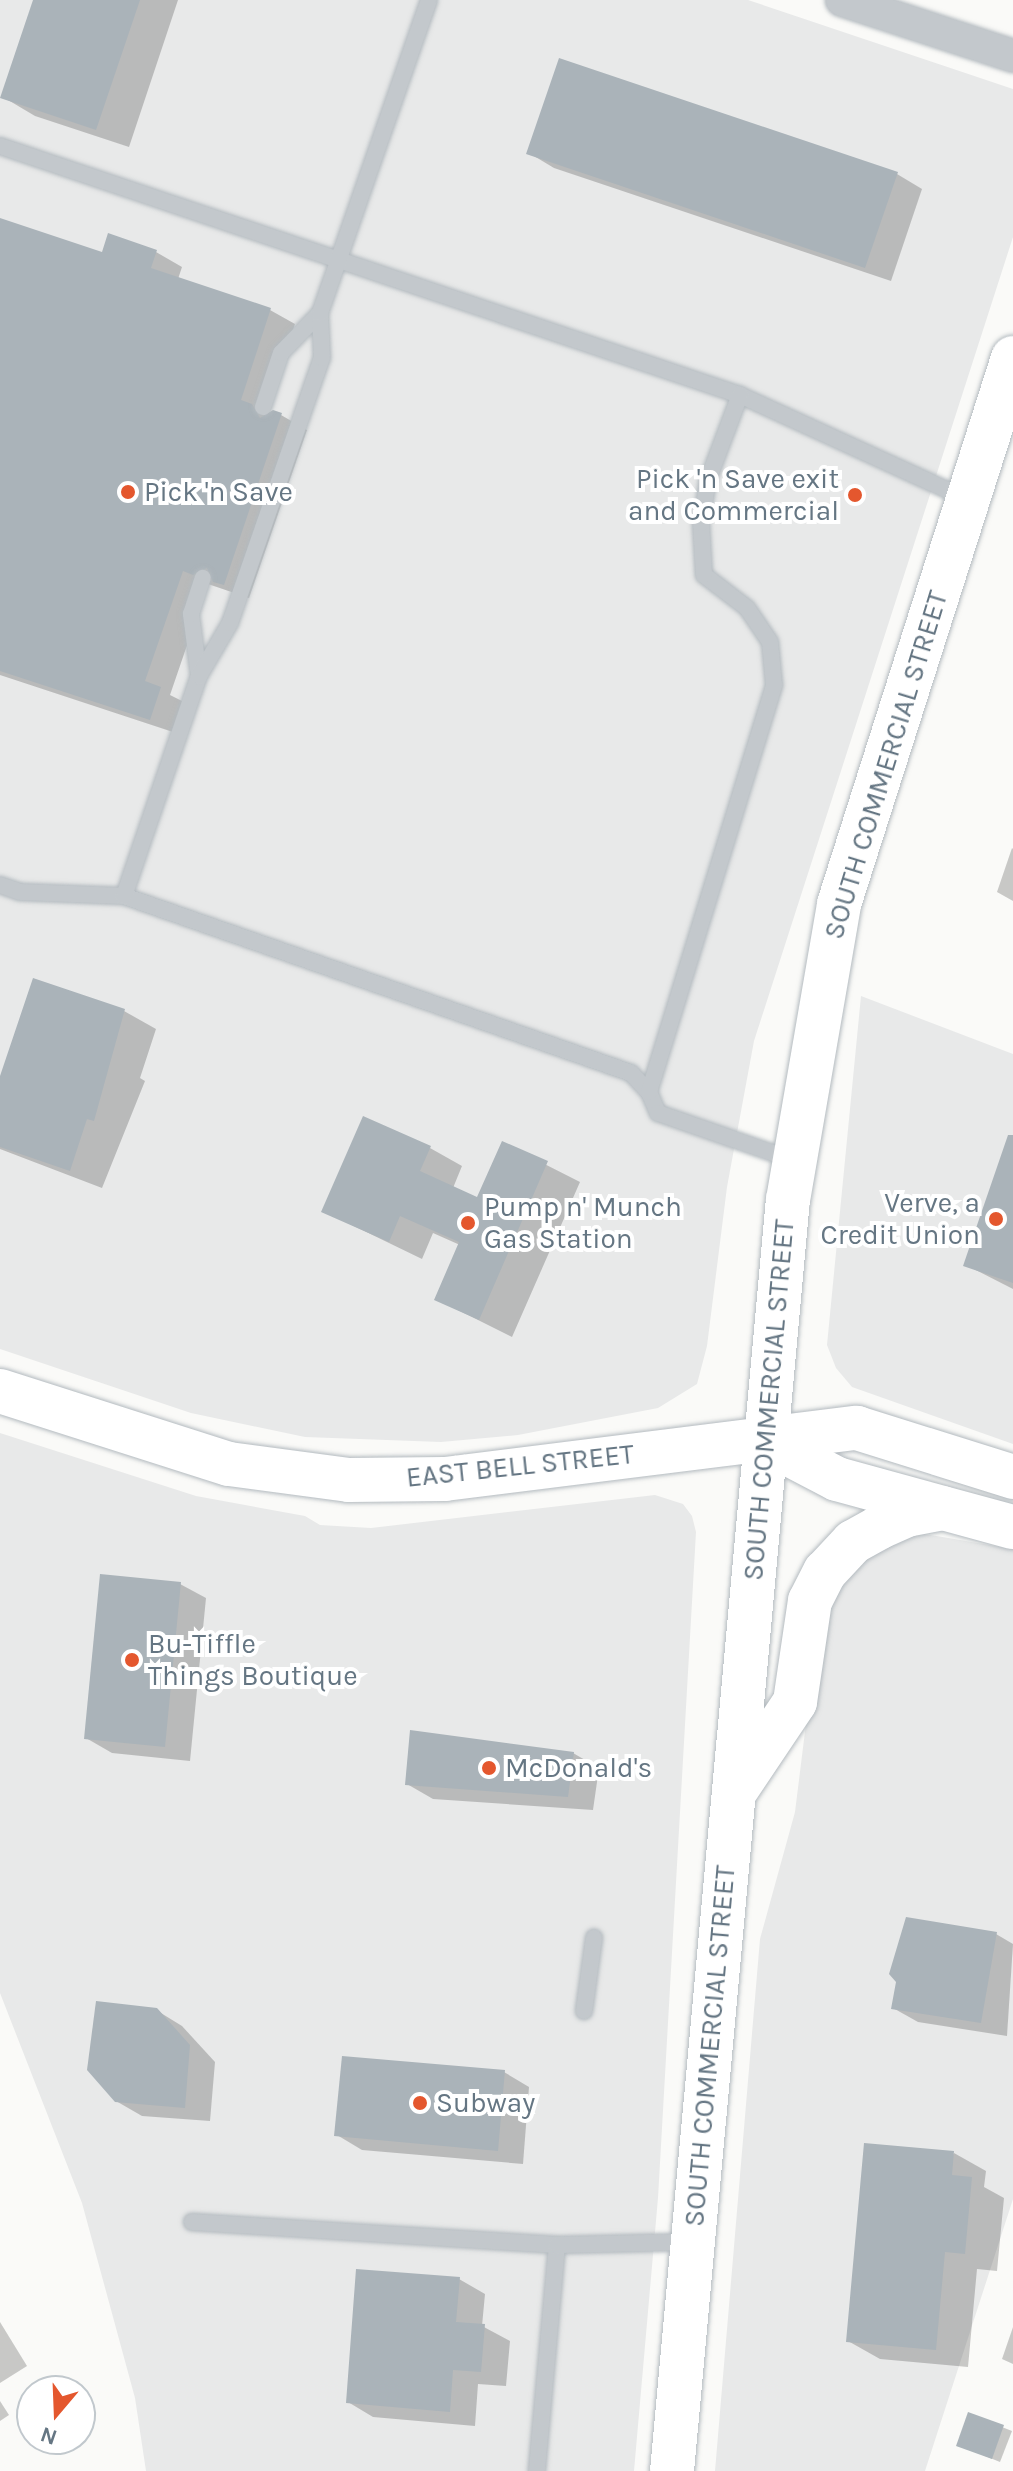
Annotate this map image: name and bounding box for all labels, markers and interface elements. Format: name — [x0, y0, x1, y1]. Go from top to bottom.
place label: Pick 'n Save exit and Commercial — [628, 462, 839, 528]
place label: Pick 'n Save — [144, 475, 293, 509]
marker: Pick 'n Save — [119, 483, 137, 501]
marker: Pick 'n Save exit and Commercial — [846, 486, 864, 504]
street label: SOUTH COMMERCIAL STREET — [817, 587, 955, 943]
place label: Verve, a Credit Union — [820, 1186, 980, 1252]
place label: Pump n' Munch Gas Station — [484, 1190, 682, 1256]
marker: Verve, a Credit Union — [987, 1210, 1005, 1228]
marker: Pump n' Munch Gas Station — [459, 1214, 477, 1232]
street label: SOUTH COMMERCIAL STREET — [736, 1218, 802, 1582]
street label: EAST BELL STREET — [404, 1437, 636, 1495]
place label: Bu-Tiffle Things Boutique — [148, 1627, 358, 1693]
marker: Bu-Tiffle Things Boutique — [123, 1651, 141, 1669]
place label: McDonald's — [505, 1751, 652, 1785]
marker: McDonald's — [480, 1759, 498, 1777]
street label: SOUTH COMMERCIAL STREET — [677, 1864, 743, 2228]
place label: Subway — [436, 2086, 535, 2120]
marker: Subway — [411, 2094, 429, 2112]
north arrow — [16, 2375, 96, 2455]
text: N — [37, 2421, 61, 2451]

